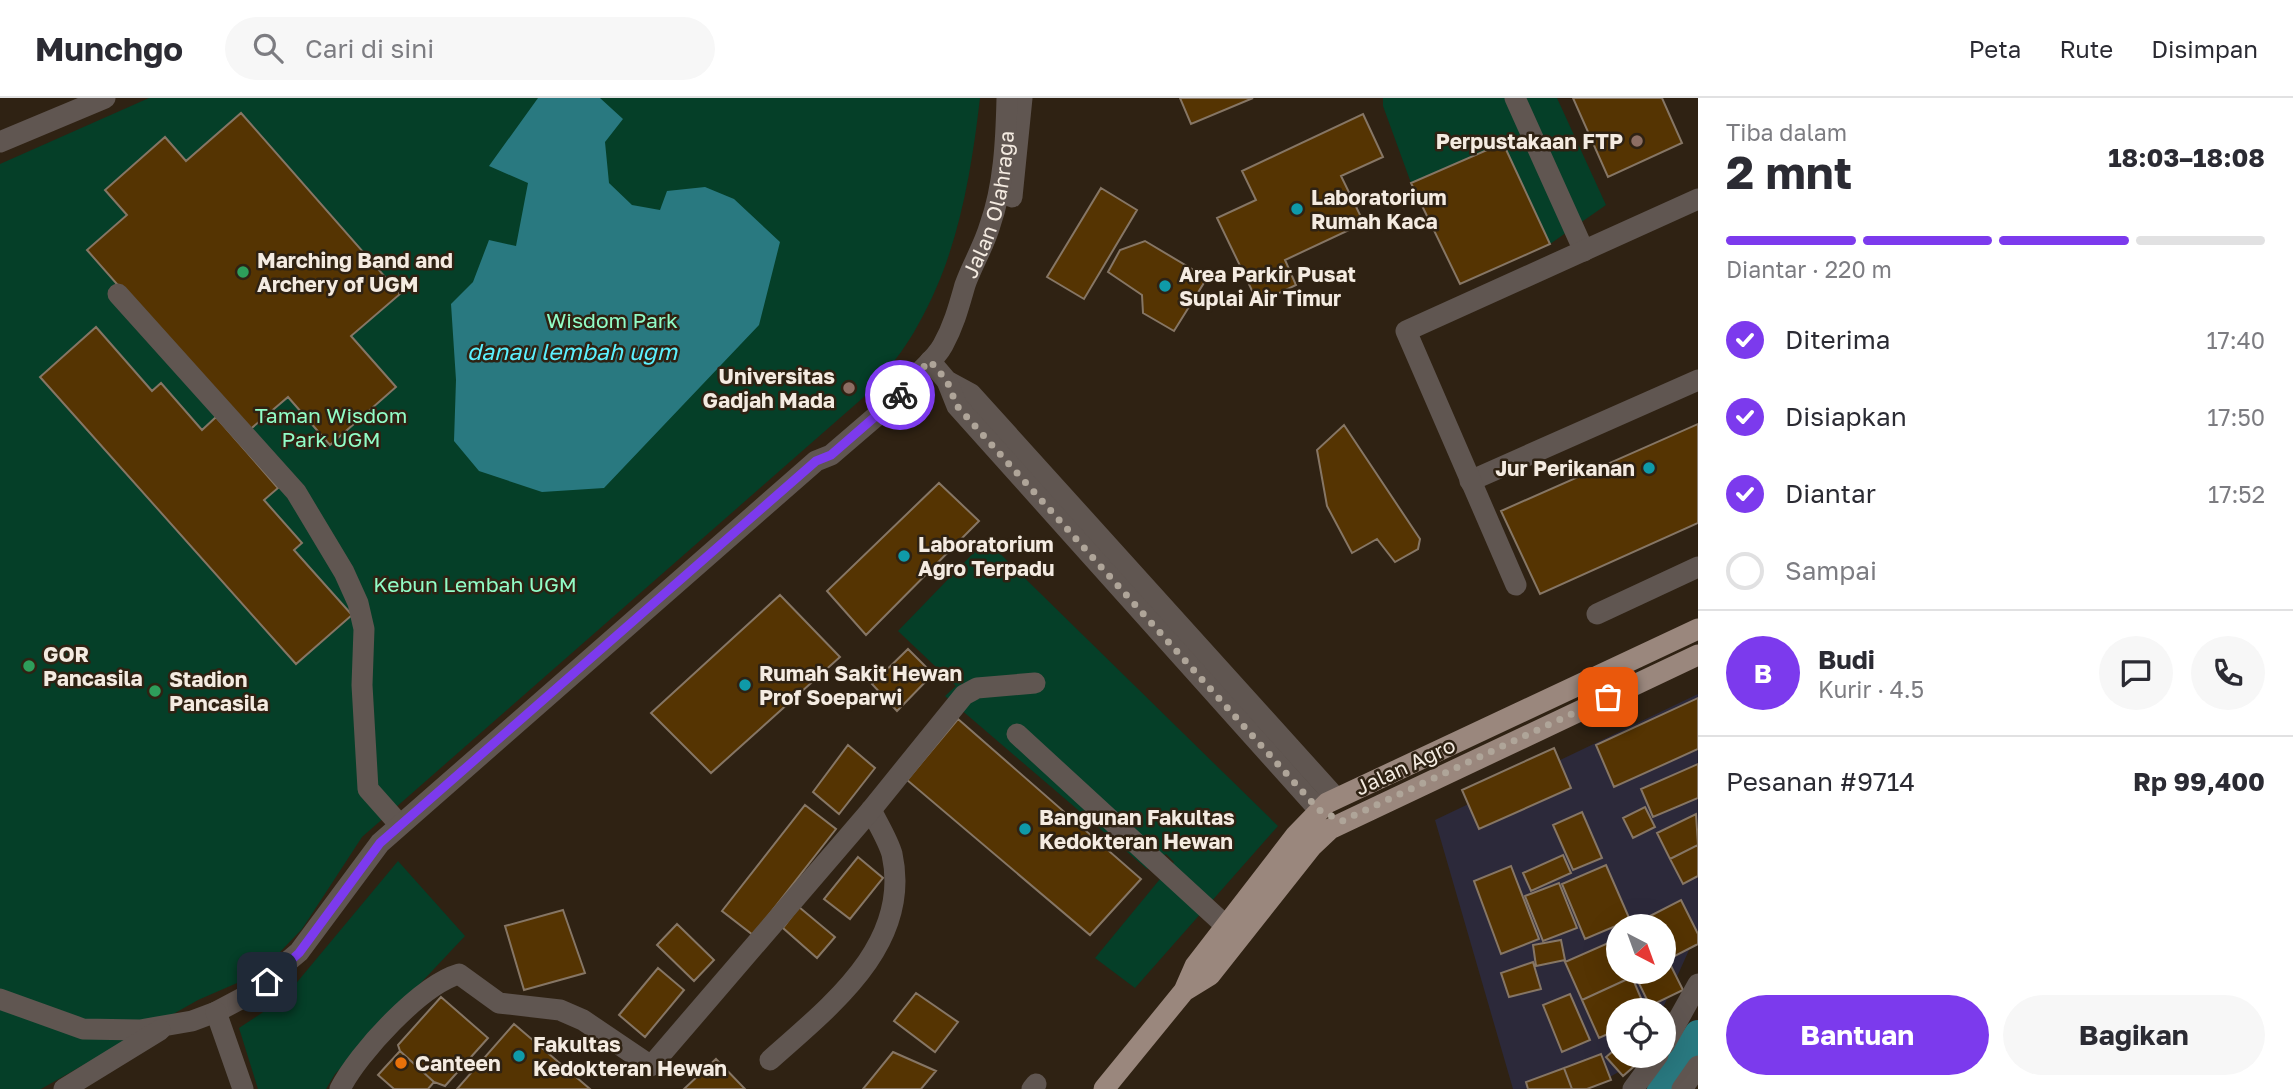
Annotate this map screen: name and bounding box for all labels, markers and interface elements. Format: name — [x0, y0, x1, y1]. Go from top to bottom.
search box — [225, 17, 715, 80]
text: Munchgo — [35, 29, 183, 68]
icon: search — [249, 29, 287, 67]
text: Cari di sini — [305, 33, 434, 64]
text: Peta — [1969, 34, 2021, 63]
text: Rute — [2059, 34, 2113, 63]
text: Disimpan — [2151, 34, 2258, 63]
text: Tiba dalam — [1726, 118, 1847, 146]
place label: Perpustakaan FTP — [1436, 128, 1623, 154]
street label: Jalan Olahraga — [956, 130, 1019, 282]
marker: Perpustakaan FTP — [1629, 133, 1645, 149]
text: 18:03–18:08 — [2108, 142, 2265, 173]
text: 2 mnt — [1726, 144, 1852, 199]
place label: Laboratorium Rumah Kaca — [1311, 184, 1447, 234]
marker: Laboratorium Rumah Kaca — [1289, 201, 1305, 217]
place label: Marching Band and Archery of UGM — [257, 247, 453, 297]
text: Diantar · 220 m — [1726, 255, 1892, 283]
place label: Area Parkir Pusat Suplai Air Timur — [1179, 261, 1356, 311]
marker: Marching Band and Archery of UGM — [235, 264, 251, 280]
marker: Area Parkir Pusat Suplai Air Timur — [1157, 278, 1173, 294]
park label: Wisdom Park — [546, 307, 678, 333]
icon: check — [1726, 321, 1764, 359]
text: Diterima — [1785, 324, 1890, 355]
text: 17:40 — [2206, 326, 2265, 354]
water label: danau lembah ugm — [467, 337, 679, 365]
courier — [865, 360, 935, 430]
place label: Universitas Gadjah Mada — [703, 363, 835, 413]
icon: bike — [881, 376, 919, 414]
marker: Universitas Gadjah Mada — [841, 380, 857, 396]
icon: check — [1726, 398, 1764, 436]
text: Disiapkan — [1785, 401, 1907, 432]
park label: Taman Wisdom Park UGM — [255, 402, 407, 452]
text: 17:50 — [2207, 403, 2265, 431]
place label: Jur Perikanan — [1495, 455, 1635, 481]
marker: Jur Perikanan — [1641, 460, 1657, 476]
icon: check — [1726, 475, 1764, 513]
text: Diantar — [1785, 478, 1876, 509]
text: 17:52 — [2208, 480, 2265, 508]
place label: Laboratorium Agro Terpadu — [918, 531, 1054, 581]
marker: Laboratorium Agro Terpadu — [896, 548, 912, 564]
text: Sampai — [1785, 555, 1877, 586]
park label: Kebun Lembah UGM — [373, 571, 577, 597]
button: chat — [2099, 636, 2173, 710]
button: phone — [2191, 636, 2265, 710]
place label: GOR Pancasila — [43, 641, 143, 691]
text: Budi — [1818, 644, 1875, 675]
marker: GOR Pancasila — [21, 658, 37, 674]
text: B — [1754, 658, 1772, 689]
place label: Rumah Sakit Hewan Prof Soeparwi — [759, 660, 962, 710]
place label: Stadion Pancasila — [169, 666, 269, 716]
pin — [1578, 667, 1638, 727]
text: Kurir · 4.5 — [1818, 675, 1924, 703]
marker: Rumah Sakit Hewan Prof Soeparwi — [737, 677, 753, 693]
icon: bag — [1589, 678, 1627, 716]
marker: Stadion Pancasila — [147, 683, 163, 699]
street label: Jalan Agro — [1351, 731, 1459, 801]
text: Pesanan #9714 — [1726, 766, 1915, 797]
text: Rp 99,400 — [2133, 766, 2265, 797]
place label: Bangunan Fakultas Kedokteran Hewan — [1039, 804, 1235, 854]
marker: Bangunan Fakultas Kedokteran Hewan — [1017, 821, 1033, 837]
north arrow — [1606, 914, 1676, 984]
map controls — [1606, 914, 1676, 1068]
pin — [237, 952, 297, 1012]
icon: home — [248, 963, 286, 1001]
button: Bantuan — [1726, 995, 1989, 1075]
button: Bagikan — [2003, 995, 2265, 1075]
button: locate — [1606, 998, 1676, 1068]
place label: Fakultas Kedokteran Hewan — [533, 1031, 727, 1081]
marker: Fakultas Kedokteran Hewan — [511, 1048, 527, 1064]
place label: Canteen — [415, 1050, 501, 1076]
marker: Canteen — [393, 1055, 409, 1071]

